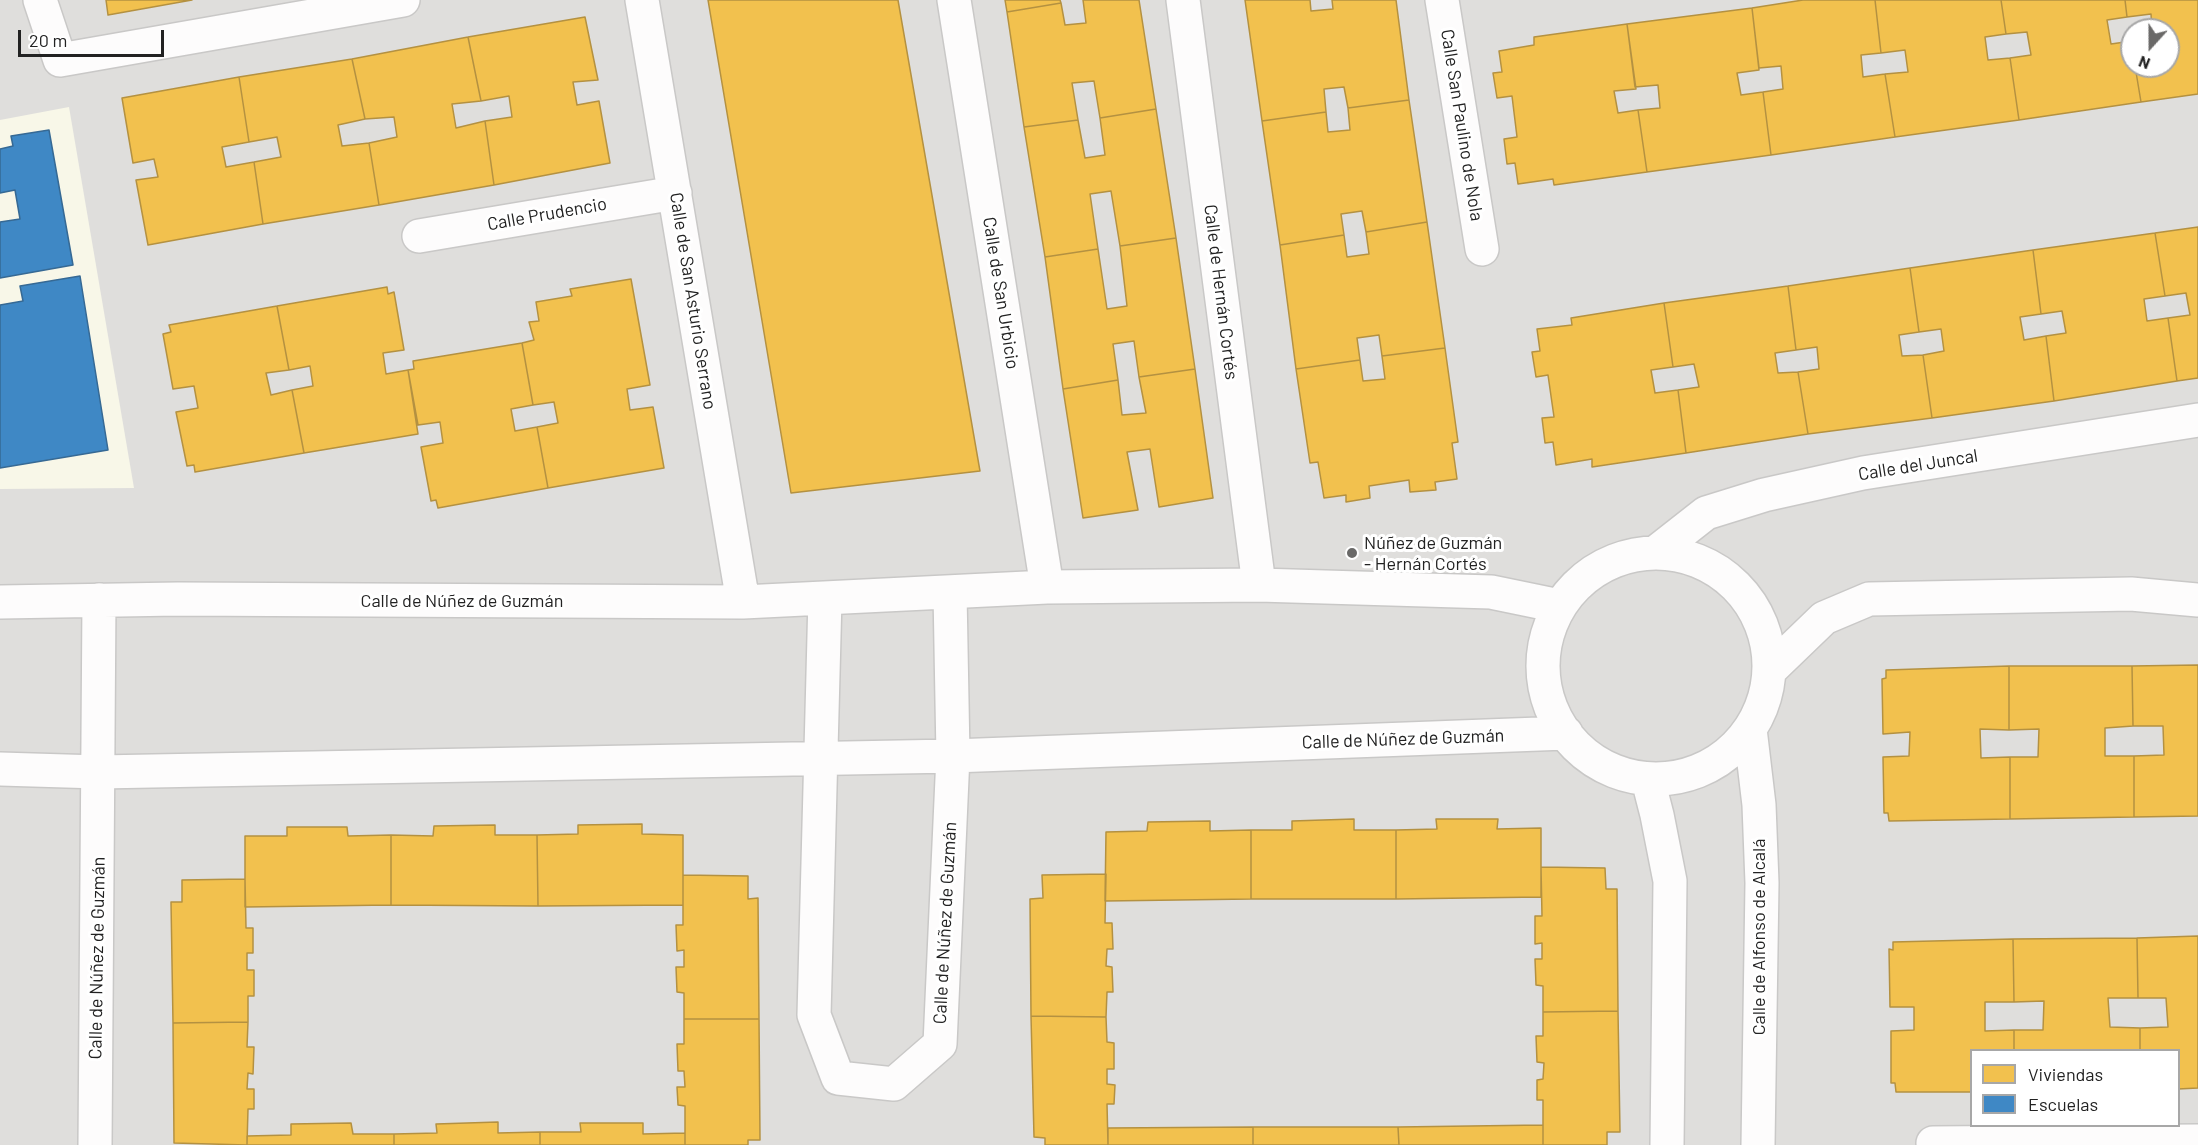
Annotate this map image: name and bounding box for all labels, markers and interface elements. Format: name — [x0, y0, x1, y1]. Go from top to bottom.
scale bar — [21, 18, 166, 56]
north arrow — [2120, 18, 2180, 78]
street label: Calle San Paulino de Nola — [1436, 28, 1488, 222]
text: 20 m — [29, 29, 67, 51]
text: N — [2136, 53, 2152, 74]
street label: Calle de San Asturio Serrano — [665, 191, 721, 411]
street label: Calle Prudencio — [486, 193, 608, 235]
street label: Calle de Hernán Cortés — [1200, 203, 1242, 381]
street label: Calle de San Urbicio — [978, 215, 1024, 371]
street label: Calle del Juncal — [1857, 445, 1979, 485]
place label: Núñez de Guzmán - Hernán Cortés — [1364, 532, 1502, 574]
marker: Núñez de Guzmán - Hernán Cortés — [1345, 546, 1359, 560]
street label: Calle de Núñez de Guzmán — [361, 590, 563, 612]
street label: Calle de Núñez de Guzmán — [1301, 725, 1505, 753]
street label: Calle de Núñez de Guzmán — [929, 821, 961, 1025]
street label: Calle de Alfonso de Alcalá — [1748, 839, 1770, 1035]
street label: Calle de Núñez de Guzmán — [84, 856, 110, 1060]
legend — [1970, 1049, 2180, 1127]
text: Viviendas — [2028, 1063, 2103, 1085]
text: Escuelas — [2028, 1093, 2098, 1115]

